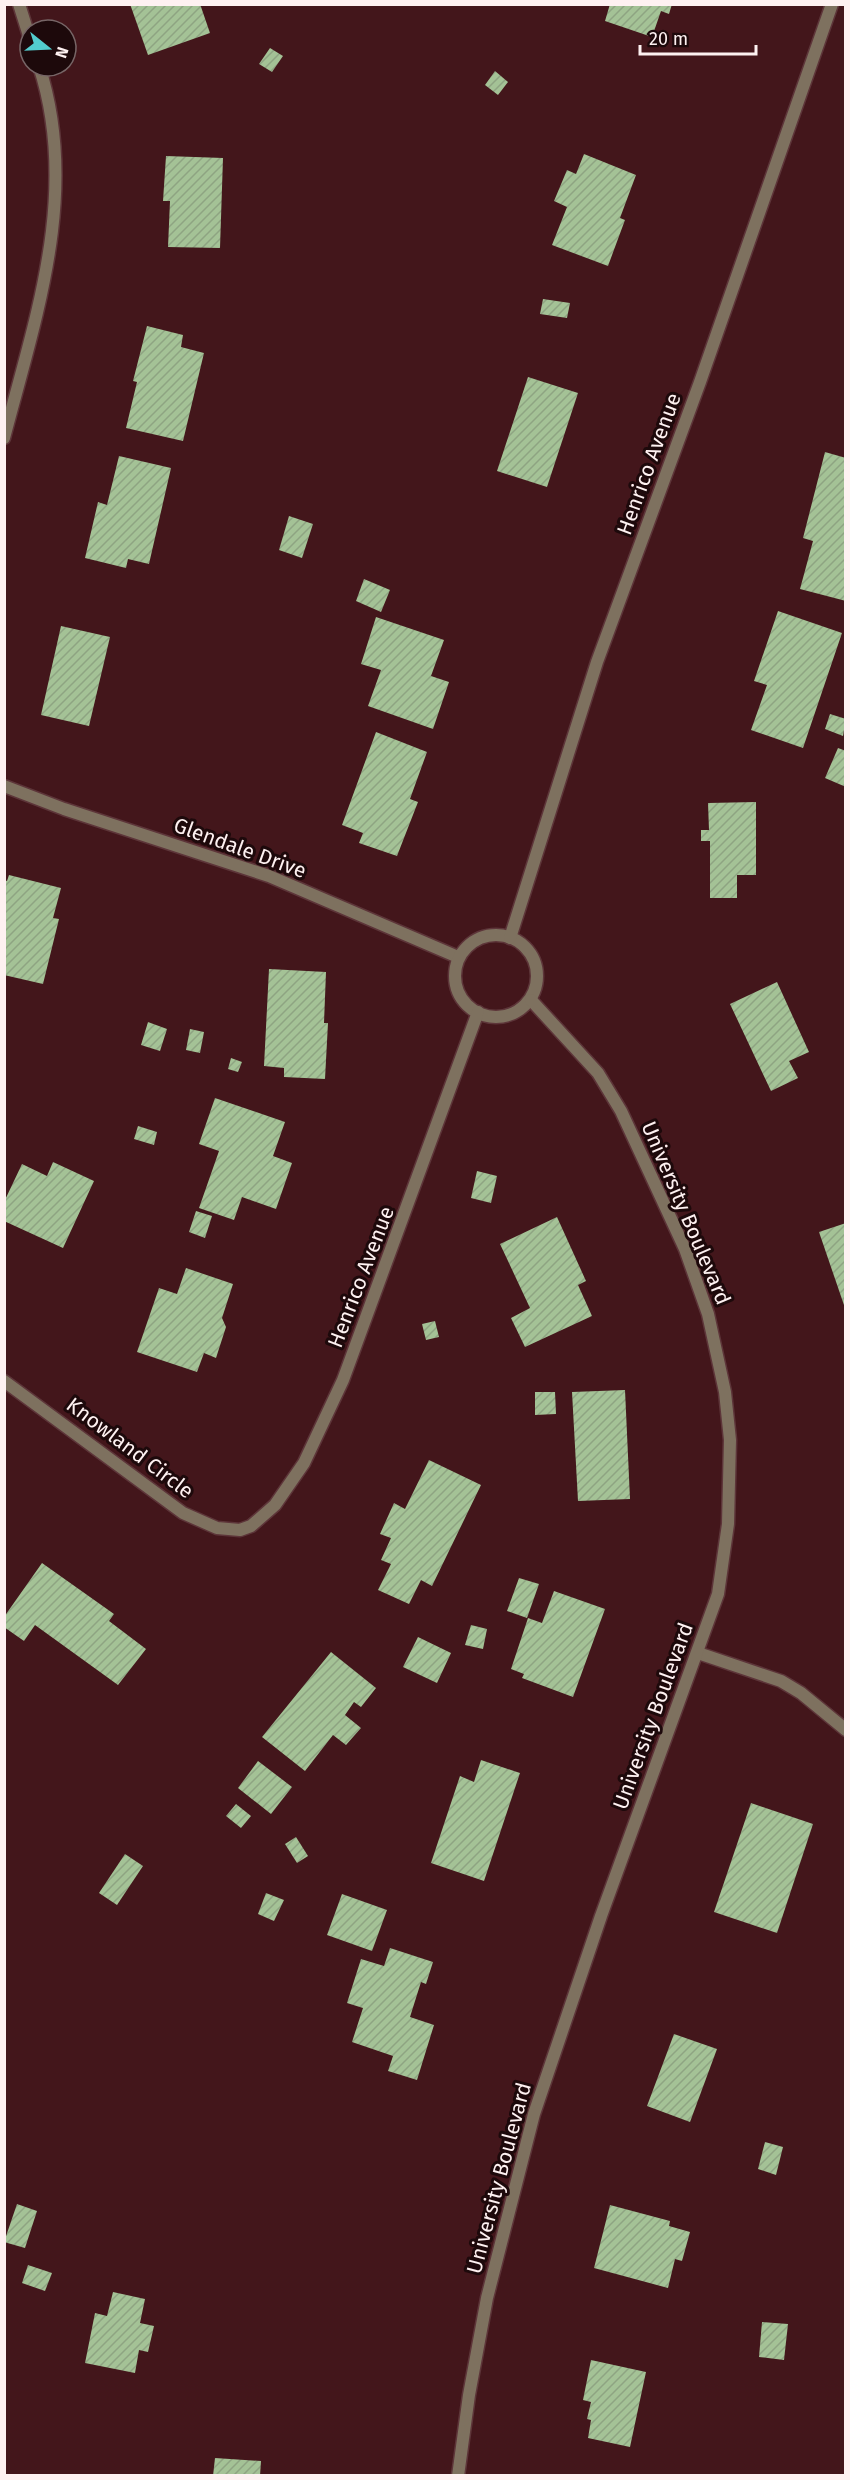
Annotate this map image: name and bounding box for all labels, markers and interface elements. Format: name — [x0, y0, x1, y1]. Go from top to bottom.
north arrow — [18, 18, 78, 78]
scale bar — [640, 18, 756, 56]
text: 20 m — [649, 28, 688, 50]
text: N — [51, 45, 72, 60]
street label: Henrico Avenue — [611, 389, 687, 539]
street label: Glendale Drive — [170, 812, 310, 884]
street label: University Boulevard — [636, 1117, 736, 1309]
street label: Henrico Avenue — [322, 1203, 400, 1351]
street label: Knowland Circle — [61, 1392, 199, 1504]
street label: University Boulevard — [607, 1619, 699, 1813]
street label: University Boulevard — [461, 2080, 537, 2276]

